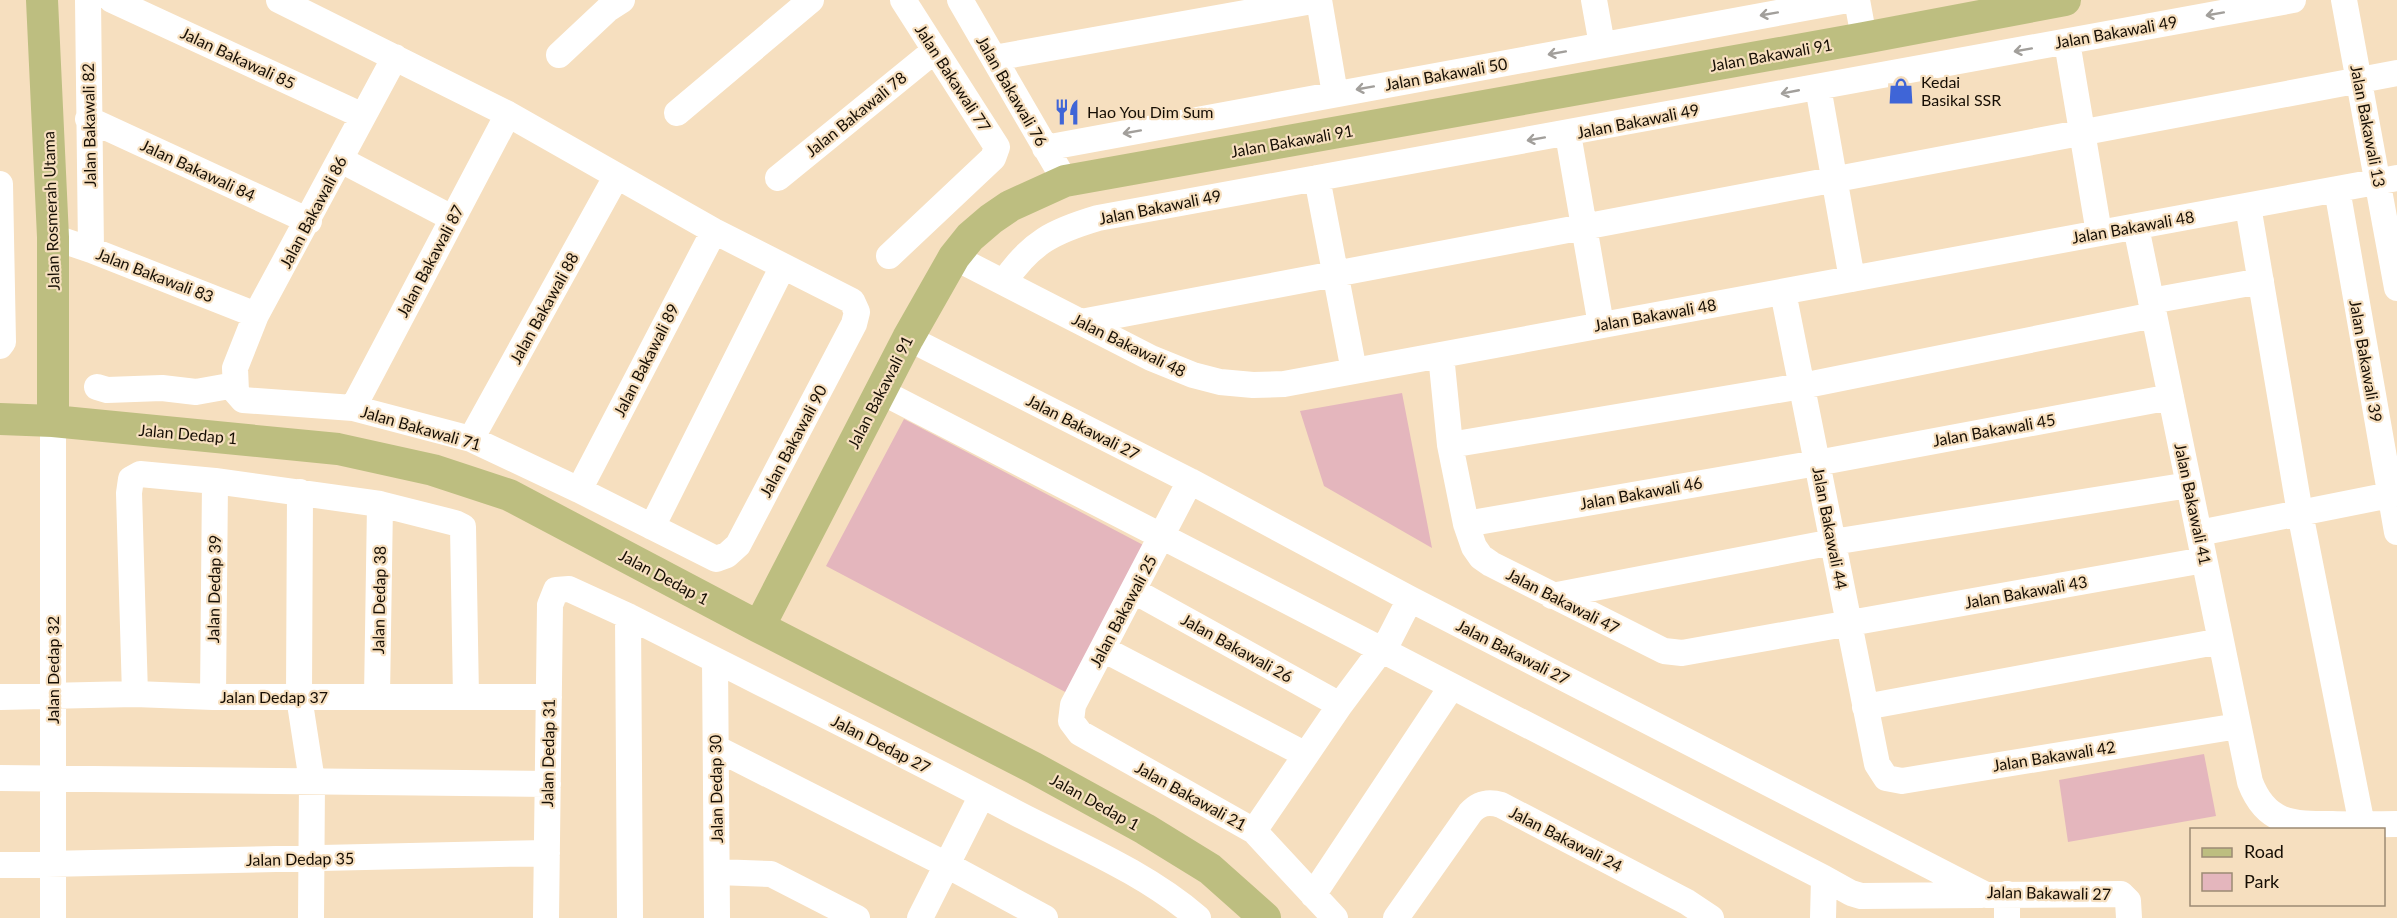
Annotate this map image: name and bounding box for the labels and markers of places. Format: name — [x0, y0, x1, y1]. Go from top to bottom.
place label: Kedai Basikal SSR — [1921, 72, 2001, 109]
shop icon: Kedai Basikal SSR — [1886, 76, 1916, 106]
restaurant icon: Hao You Dim Sum — [1052, 97, 1082, 127]
place label: Hao You Dim Sum — [1087, 102, 1214, 121]

